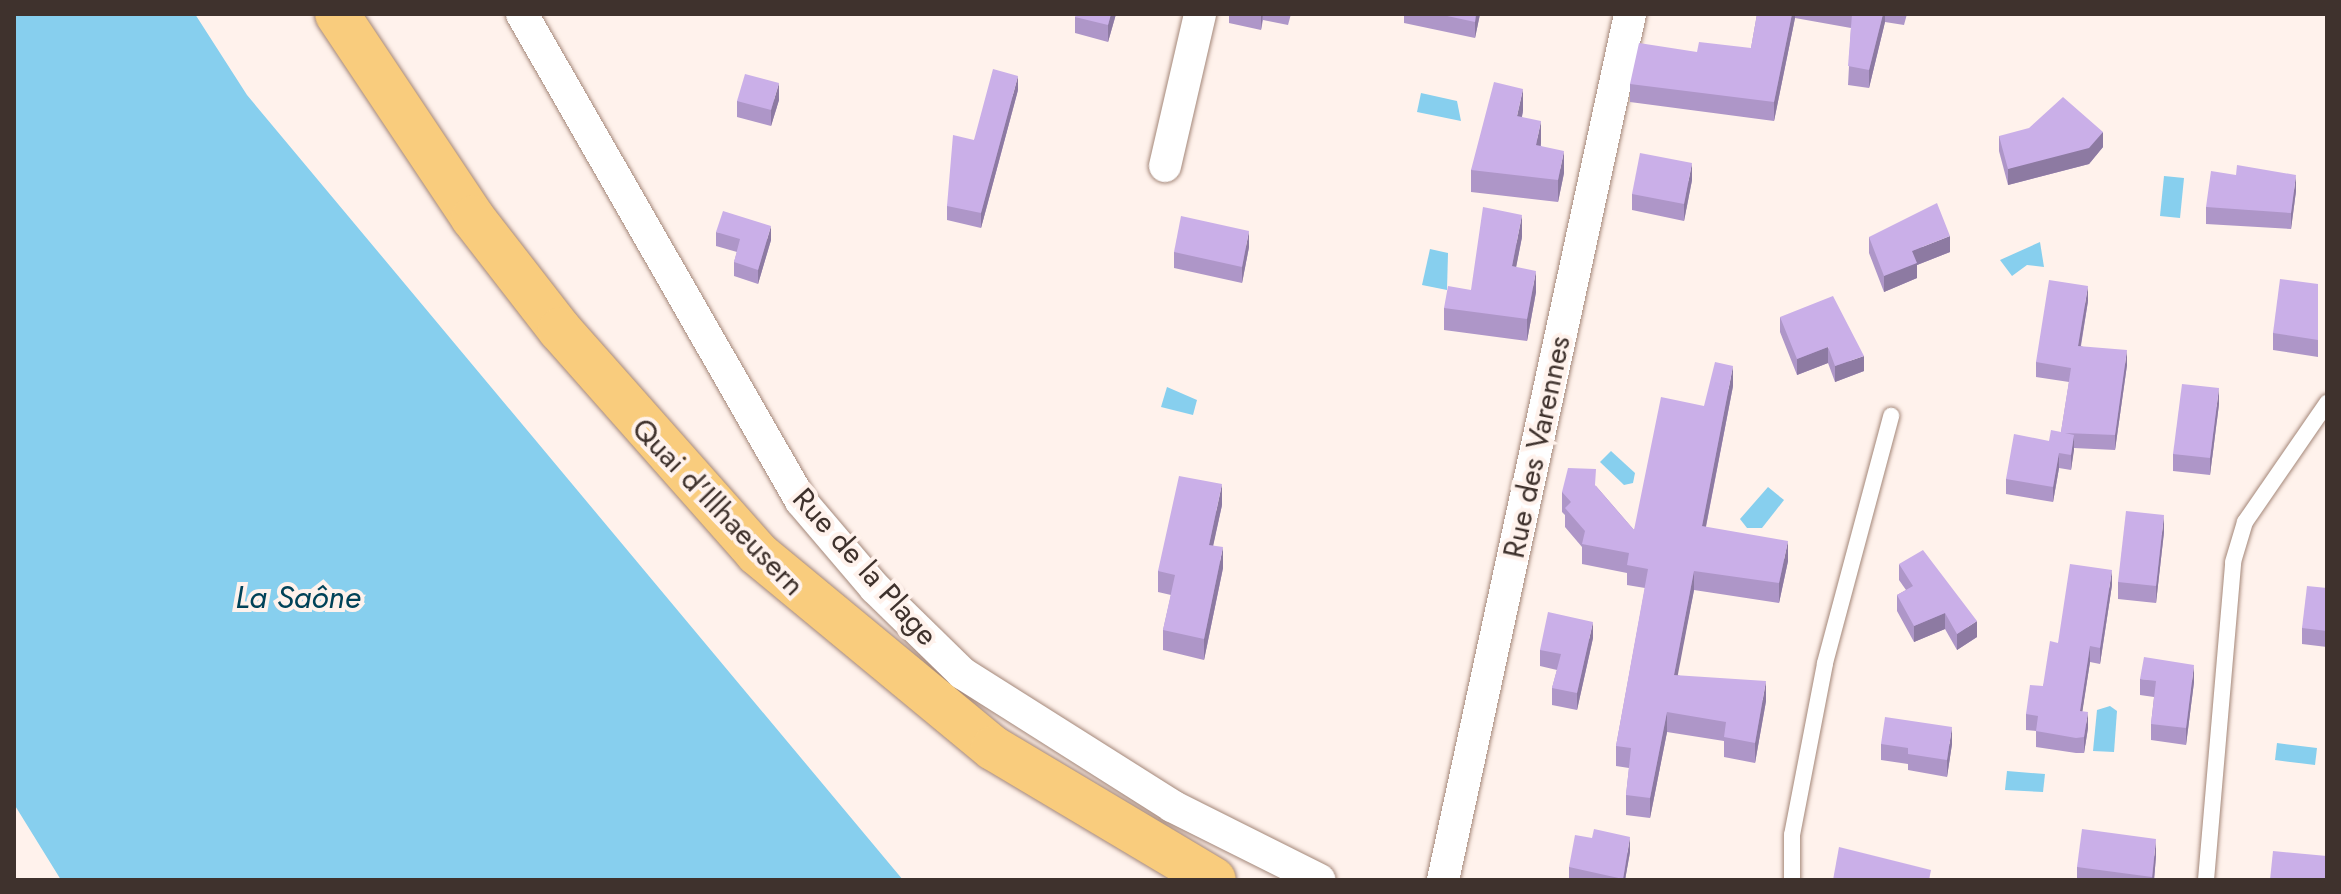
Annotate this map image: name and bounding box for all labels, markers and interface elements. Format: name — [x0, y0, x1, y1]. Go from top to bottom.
street label: Rue des Varennes — [1496, 333, 1578, 561]
street label: Quai d'Illhaeusern — [624, 411, 812, 603]
street label: Rue de la Plage — [785, 481, 945, 653]
water label: La Saône — [235, 578, 361, 616]

